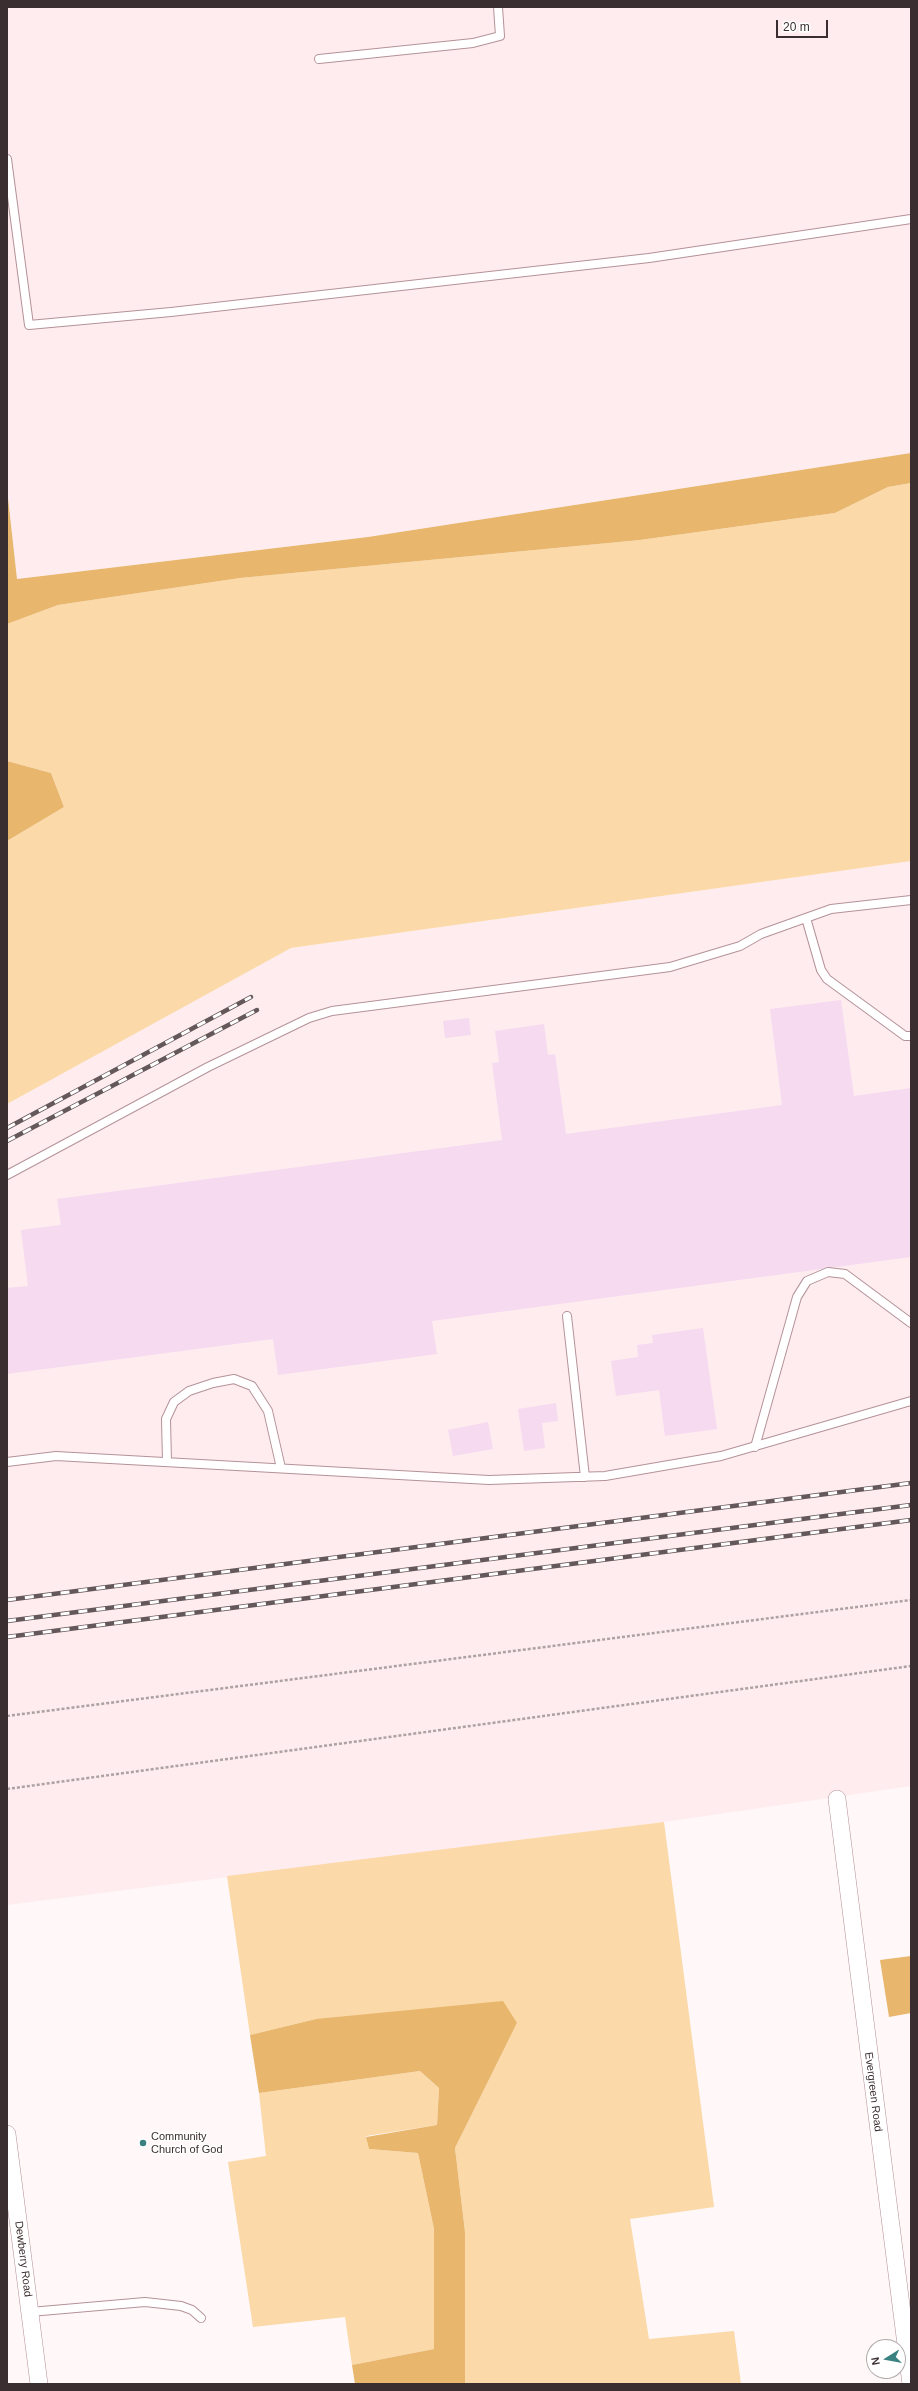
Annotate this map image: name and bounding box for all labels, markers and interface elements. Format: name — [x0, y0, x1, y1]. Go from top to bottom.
scale bar — [778, 12, 830, 38]
text: 20 m — [783, 20, 810, 34]
street label: Evergreen Road — [862, 2051, 884, 2133]
place label: Community Church of God — [151, 2130, 223, 2156]
marker: Community Church of God — [138, 2138, 148, 2148]
street label: Dewberry Road — [12, 2220, 34, 2298]
north arrow — [866, 2339, 906, 2379]
text: N — [869, 2356, 882, 2366]

